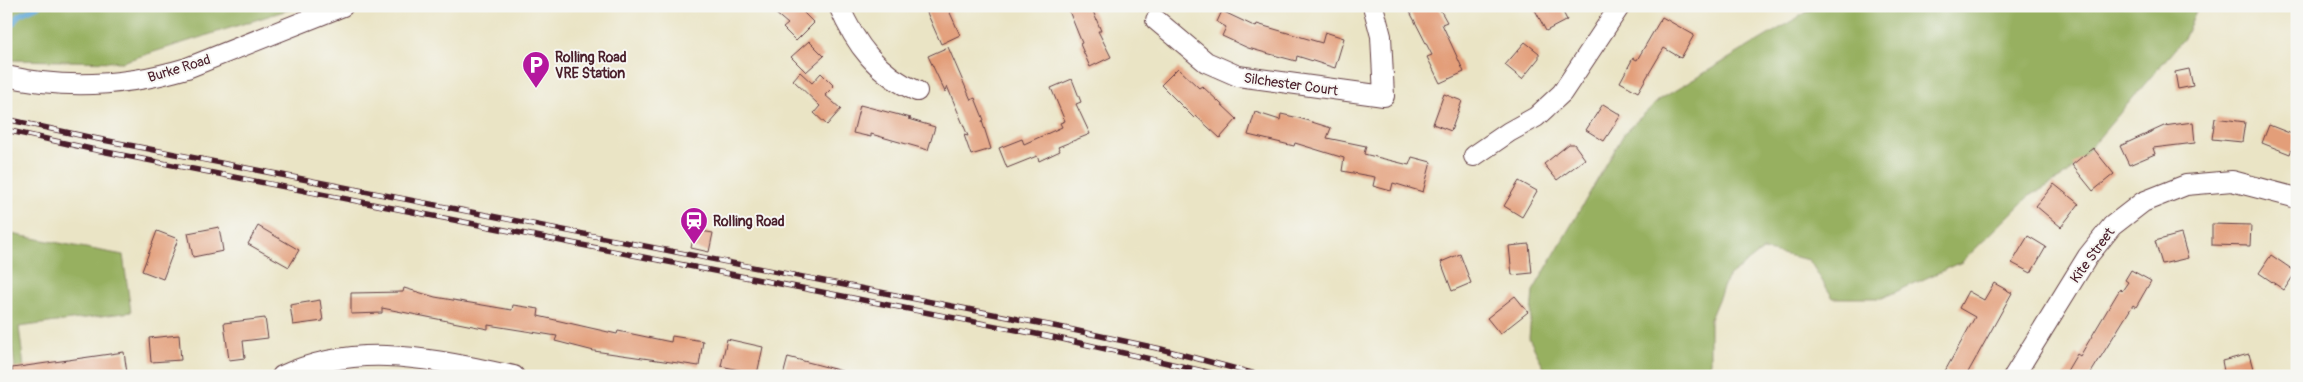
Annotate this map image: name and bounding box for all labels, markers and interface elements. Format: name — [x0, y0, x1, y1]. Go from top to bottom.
place label: Rolling Road VRE Station — [555, 49, 627, 82]
parking icon: Rolling Road VRE Station — [521, 50, 551, 89]
street label: Burke Road — [146, 51, 213, 86]
street label: Silchester Court — [1243, 69, 1340, 100]
station icon: Rolling Road — [679, 206, 709, 245]
place label: Rolling Road — [713, 213, 785, 230]
street label: Kite Street — [2067, 224, 2118, 286]

